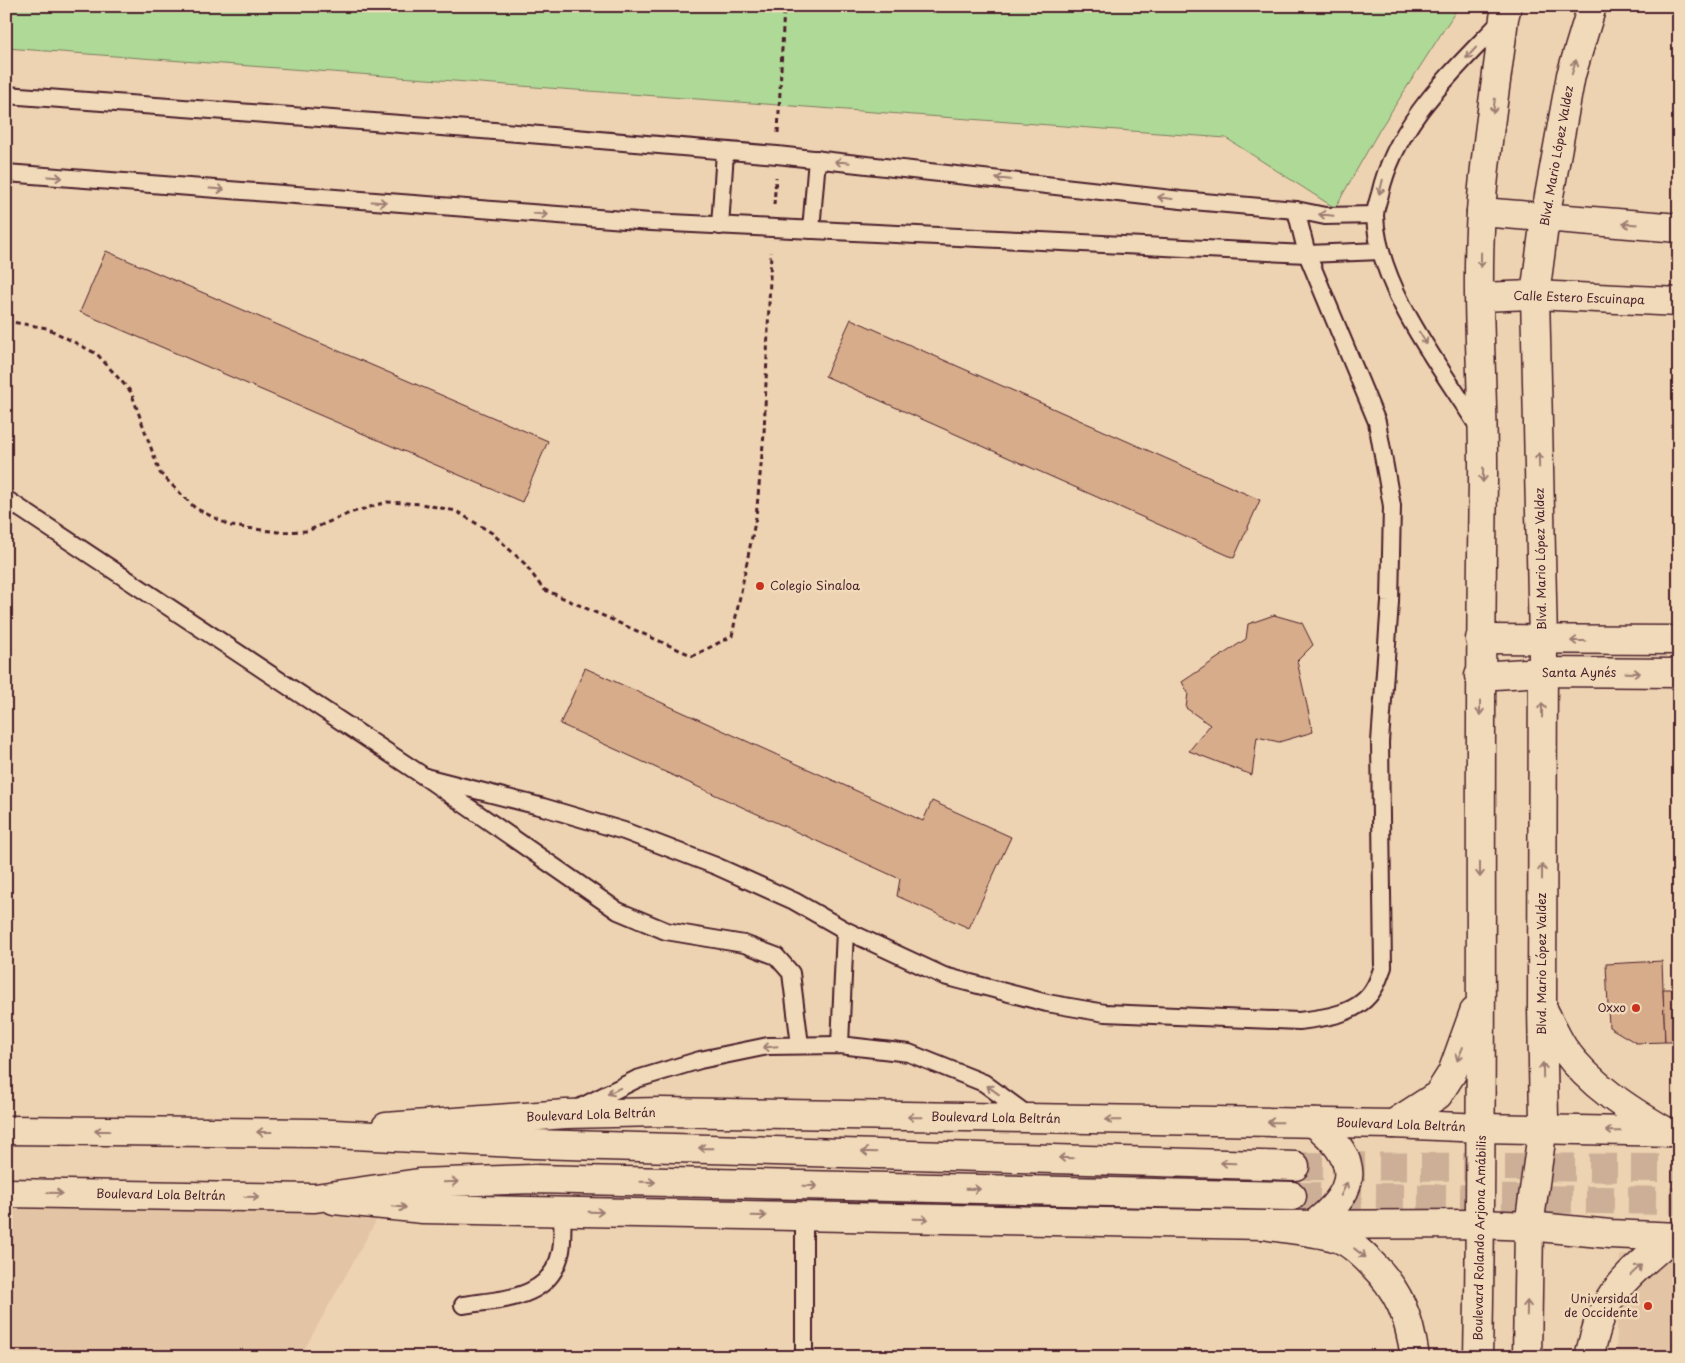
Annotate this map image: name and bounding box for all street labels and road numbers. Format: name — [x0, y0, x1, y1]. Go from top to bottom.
street label: Blvd. Mario López Valdez — [1535, 84, 1577, 227]
street label: Calle Estero Escuinapa — [1513, 286, 1646, 308]
street label: Blvd. Mario López Valdez — [1530, 488, 1550, 630]
street label: Santa Aynés — [1542, 663, 1617, 681]
street label: Blvd. Mario López Valdez — [1532, 893, 1550, 1035]
street label: Boulevard Lola Beltrán — [526, 1103, 656, 1125]
street label: Boulevard Lola Beltrán — [931, 1107, 1061, 1127]
street label: Boulevard Lola Beltrán — [1336, 1113, 1466, 1135]
street label: Boulevard Rolando Arjona Amábilis — [1468, 1135, 1490, 1341]
street label: Boulevard Lola Beltrán — [96, 1184, 226, 1204]

